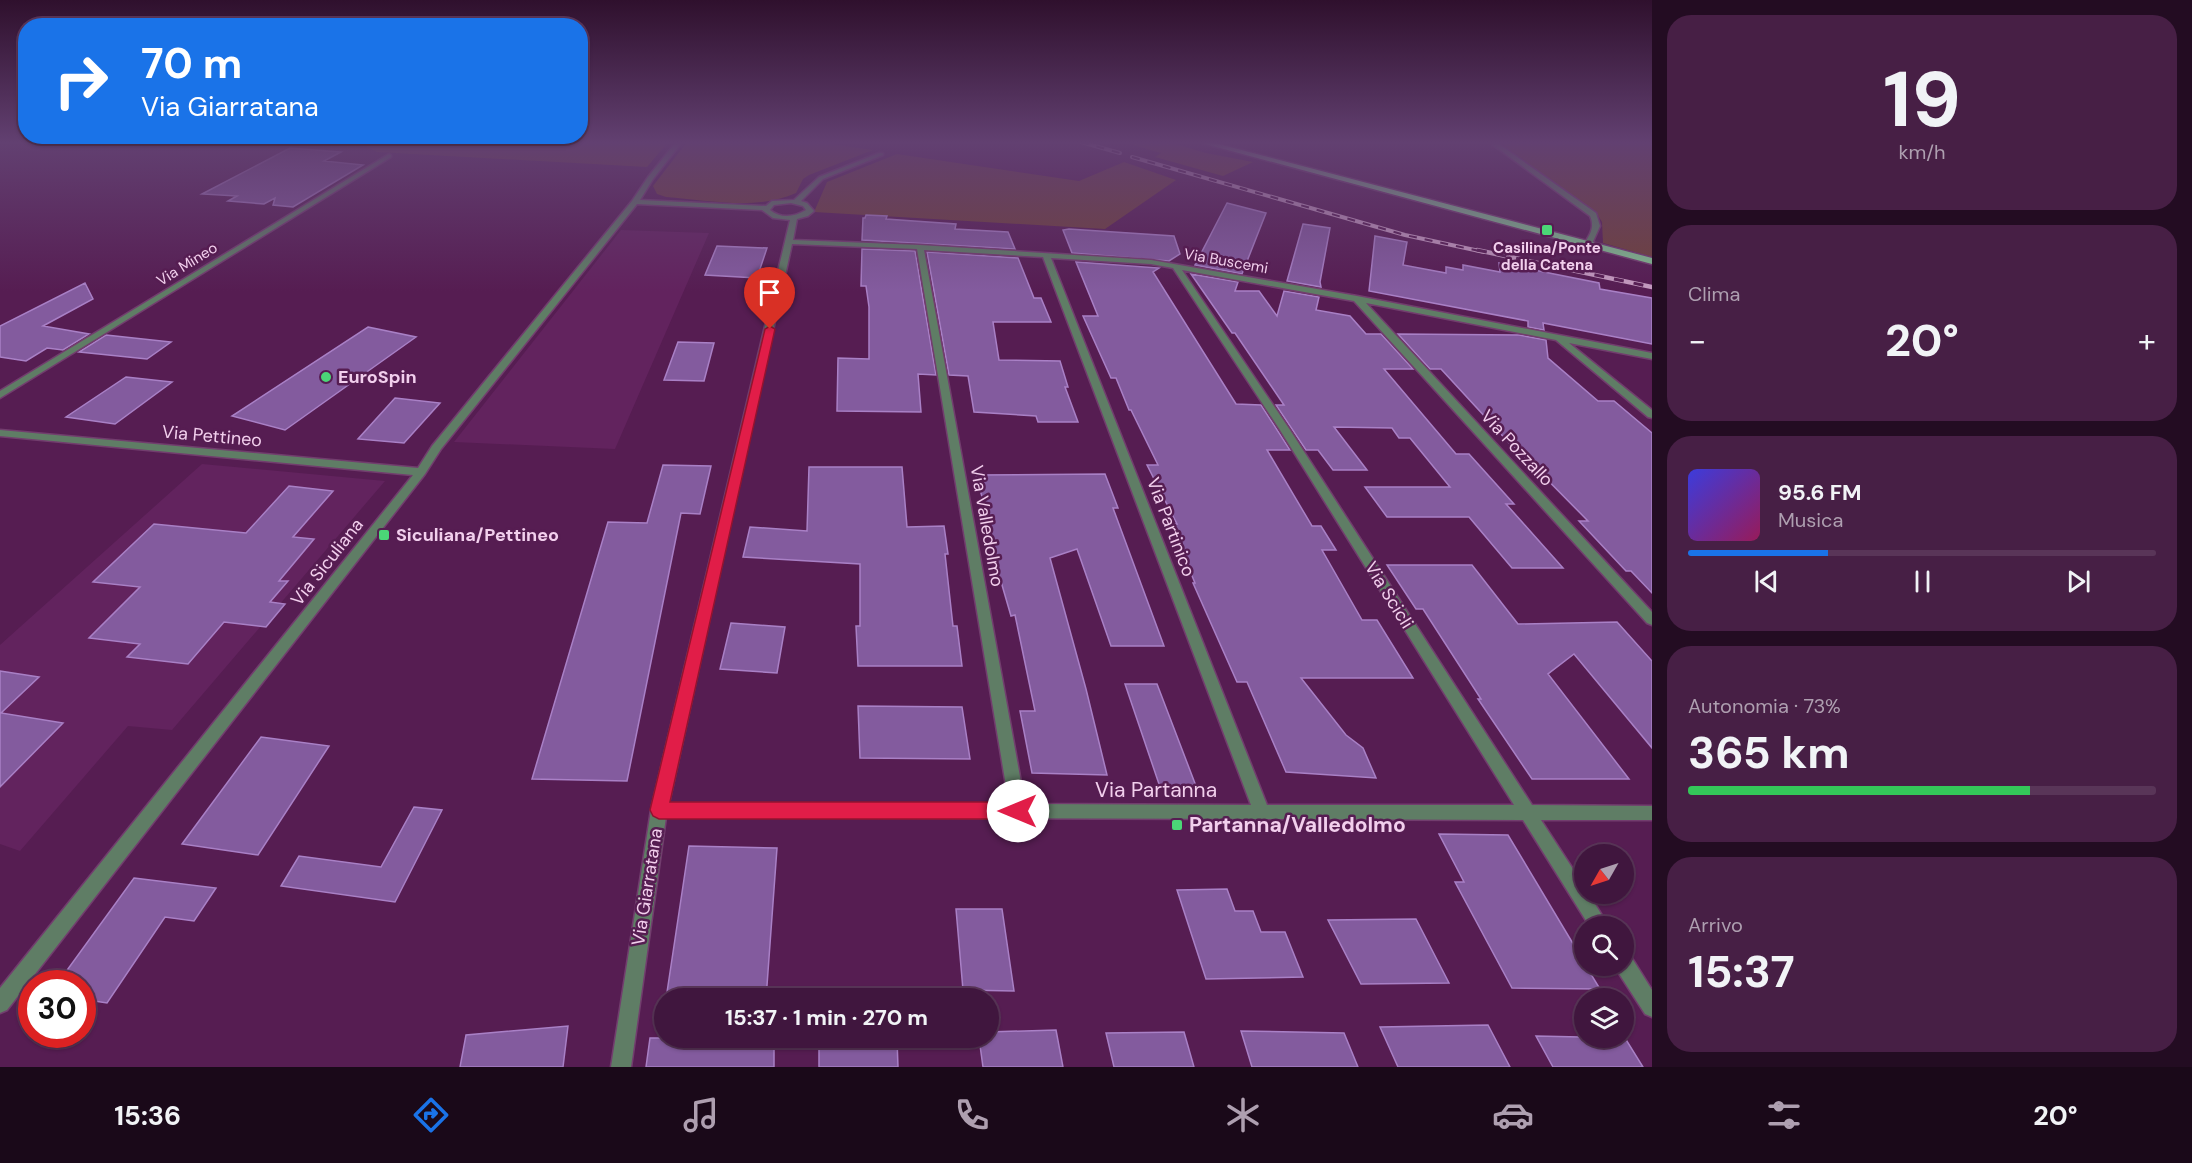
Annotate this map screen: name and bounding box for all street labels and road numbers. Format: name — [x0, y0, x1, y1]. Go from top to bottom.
street label: Via Mineo — [153, 237, 221, 291]
street label: Via Buscemi — [1182, 244, 1270, 278]
street label: Via Pozzallo — [1475, 405, 1559, 491]
street label: Via Pettineo — [161, 420, 263, 452]
street label: Via Valledolmo — [965, 463, 1009, 589]
street label: Via Partinico — [1141, 474, 1201, 580]
street label: Via Siculiana — [285, 513, 369, 611]
street label: Via Scicli — [1359, 557, 1419, 633]
street label: Via Partanna — [1095, 776, 1217, 804]
street label: Via Giarratana — [626, 827, 668, 947]

